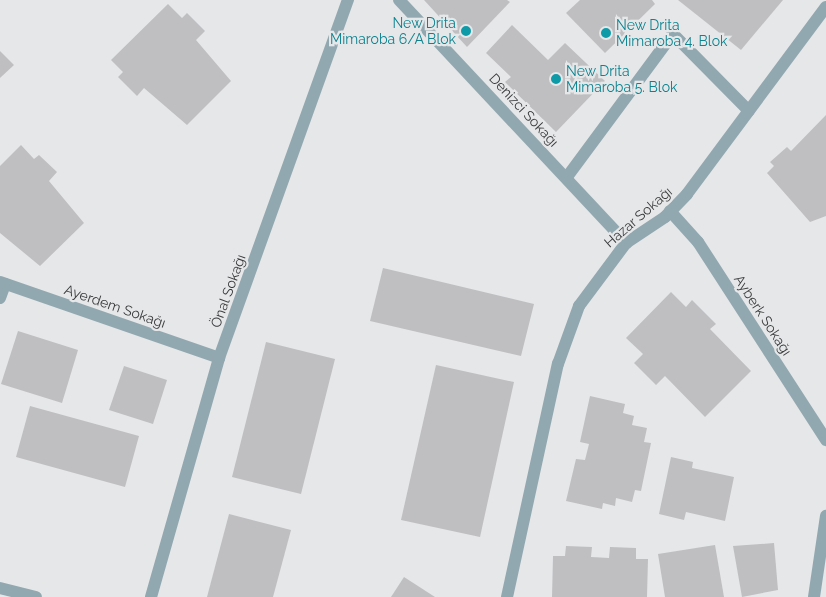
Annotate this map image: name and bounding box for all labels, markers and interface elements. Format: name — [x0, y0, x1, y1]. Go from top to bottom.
place label: New Drita Mimaroba 6/A Blok — [330, 15, 456, 48]
place label: New Drita Mimaroba 4. Blok — [616, 17, 727, 49]
marker: New Drita Mimaroba 6/A Blok — [460, 25, 472, 37]
marker: New Drita Mimaroba 4. Blok — [600, 27, 612, 39]
place label: New Drita Mimaroba 5. Blok — [566, 63, 677, 95]
street label: Denizci Sokağı — [486, 70, 562, 150]
marker: New Drita Mimaroba 5. Blok — [550, 73, 562, 85]
street label: Hazar Sokağı — [601, 183, 675, 251]
street label: Önal Sokağı — [207, 252, 249, 330]
street label: Ayberk Sokağı — [731, 271, 795, 359]
street label: Ayerdem Sokağı — [62, 281, 168, 331]

